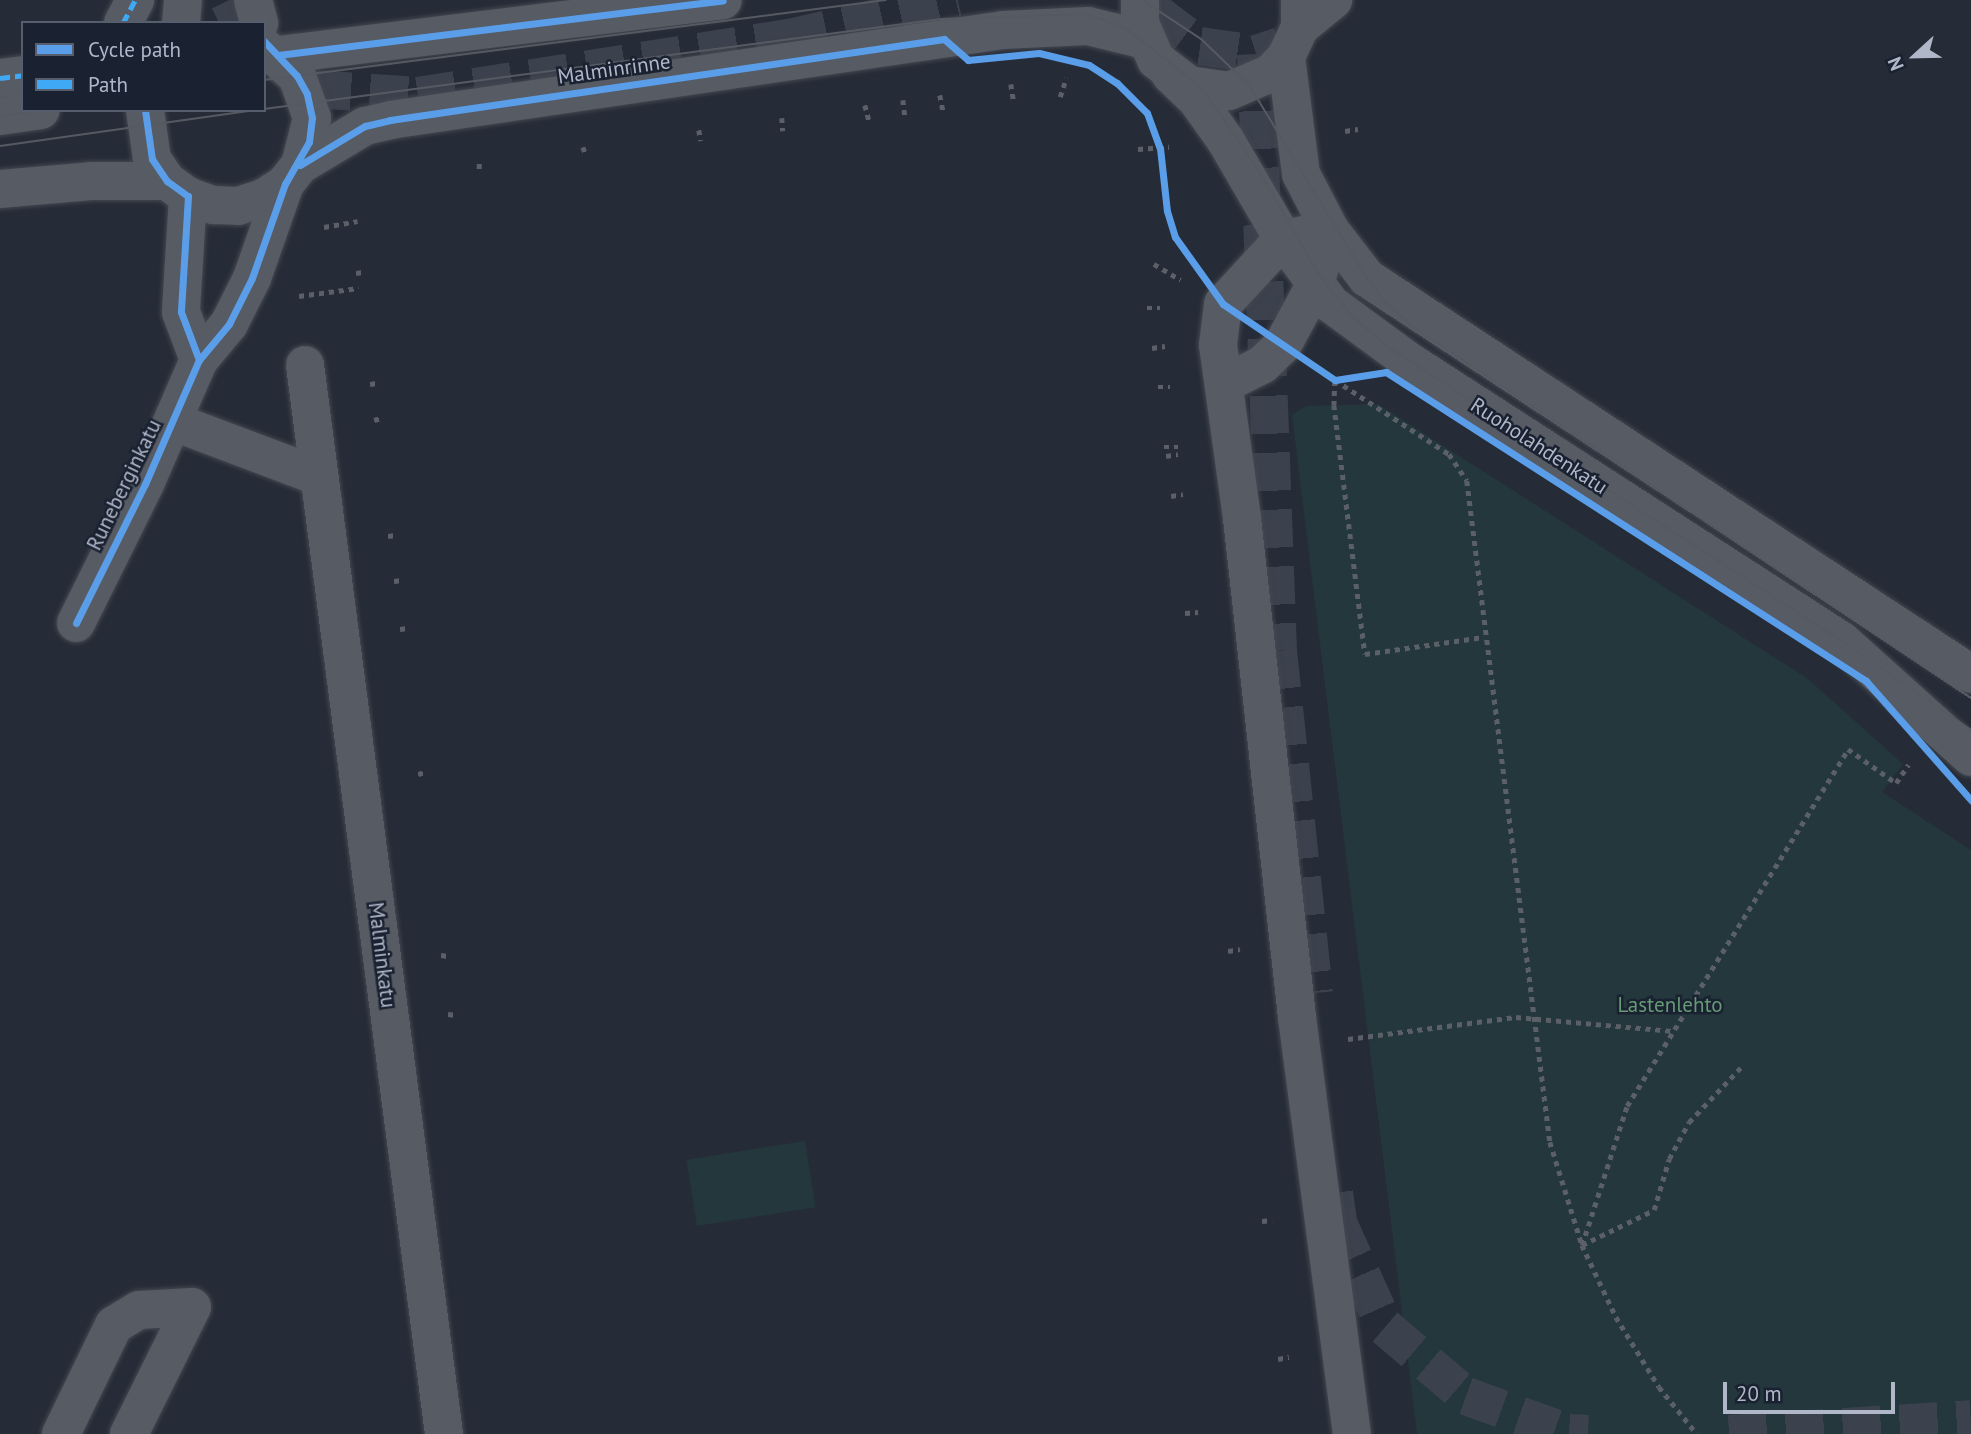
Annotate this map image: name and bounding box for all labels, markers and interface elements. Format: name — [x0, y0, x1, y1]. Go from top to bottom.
legend — [21, 21, 266, 112]
north arrow — [1880, 21, 1950, 91]
text: Cycle path — [88, 36, 181, 63]
street label: Malminrinne — [556, 49, 672, 89]
text: N — [1882, 54, 1909, 74]
text: Path — [88, 71, 128, 98]
street label: Ruoholahdenkatu — [1466, 392, 1612, 500]
street label: Runeberginkatu — [82, 416, 166, 554]
street label: Malminkatu — [363, 901, 401, 1009]
park label: Lastenlehto — [1617, 992, 1723, 1018]
scale bar — [1726, 1368, 1898, 1412]
text: 20 m — [1736, 1380, 1782, 1407]

